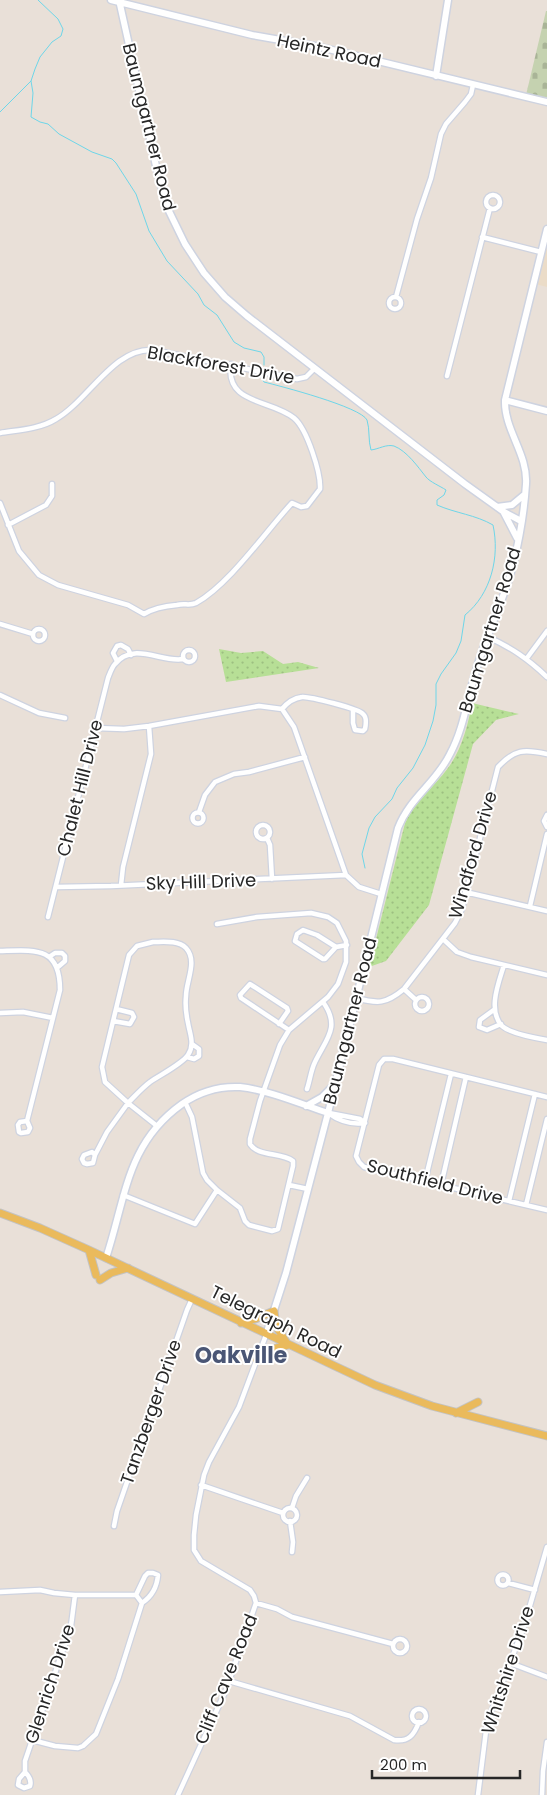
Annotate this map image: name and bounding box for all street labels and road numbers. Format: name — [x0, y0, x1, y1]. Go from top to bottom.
street label: Heintz Road — [275, 27, 384, 74]
street label: Baumgartner Road — [117, 40, 182, 213]
street label: Blackforest Drive — [146, 339, 297, 390]
street label: Baumgartner Road — [452, 544, 527, 716]
street label: Chalet Hill Drive — [50, 717, 109, 859]
street label: Windford Drive — [442, 788, 503, 922]
street label: Sky Hill Drive — [145, 867, 257, 896]
street label: Baumgartner Road — [317, 934, 382, 1107]
street label: Southfield Drive — [364, 1152, 506, 1211]
street label: Telegraph Road — [207, 1279, 346, 1364]
street label: Tanzberger Drive — [114, 1336, 187, 1488]
street label: Whitshire Drive — [475, 1603, 540, 1737]
street label: Cliff Cave Road — [188, 1610, 263, 1748]
street label: Glenrich Drive — [18, 1621, 81, 1747]

